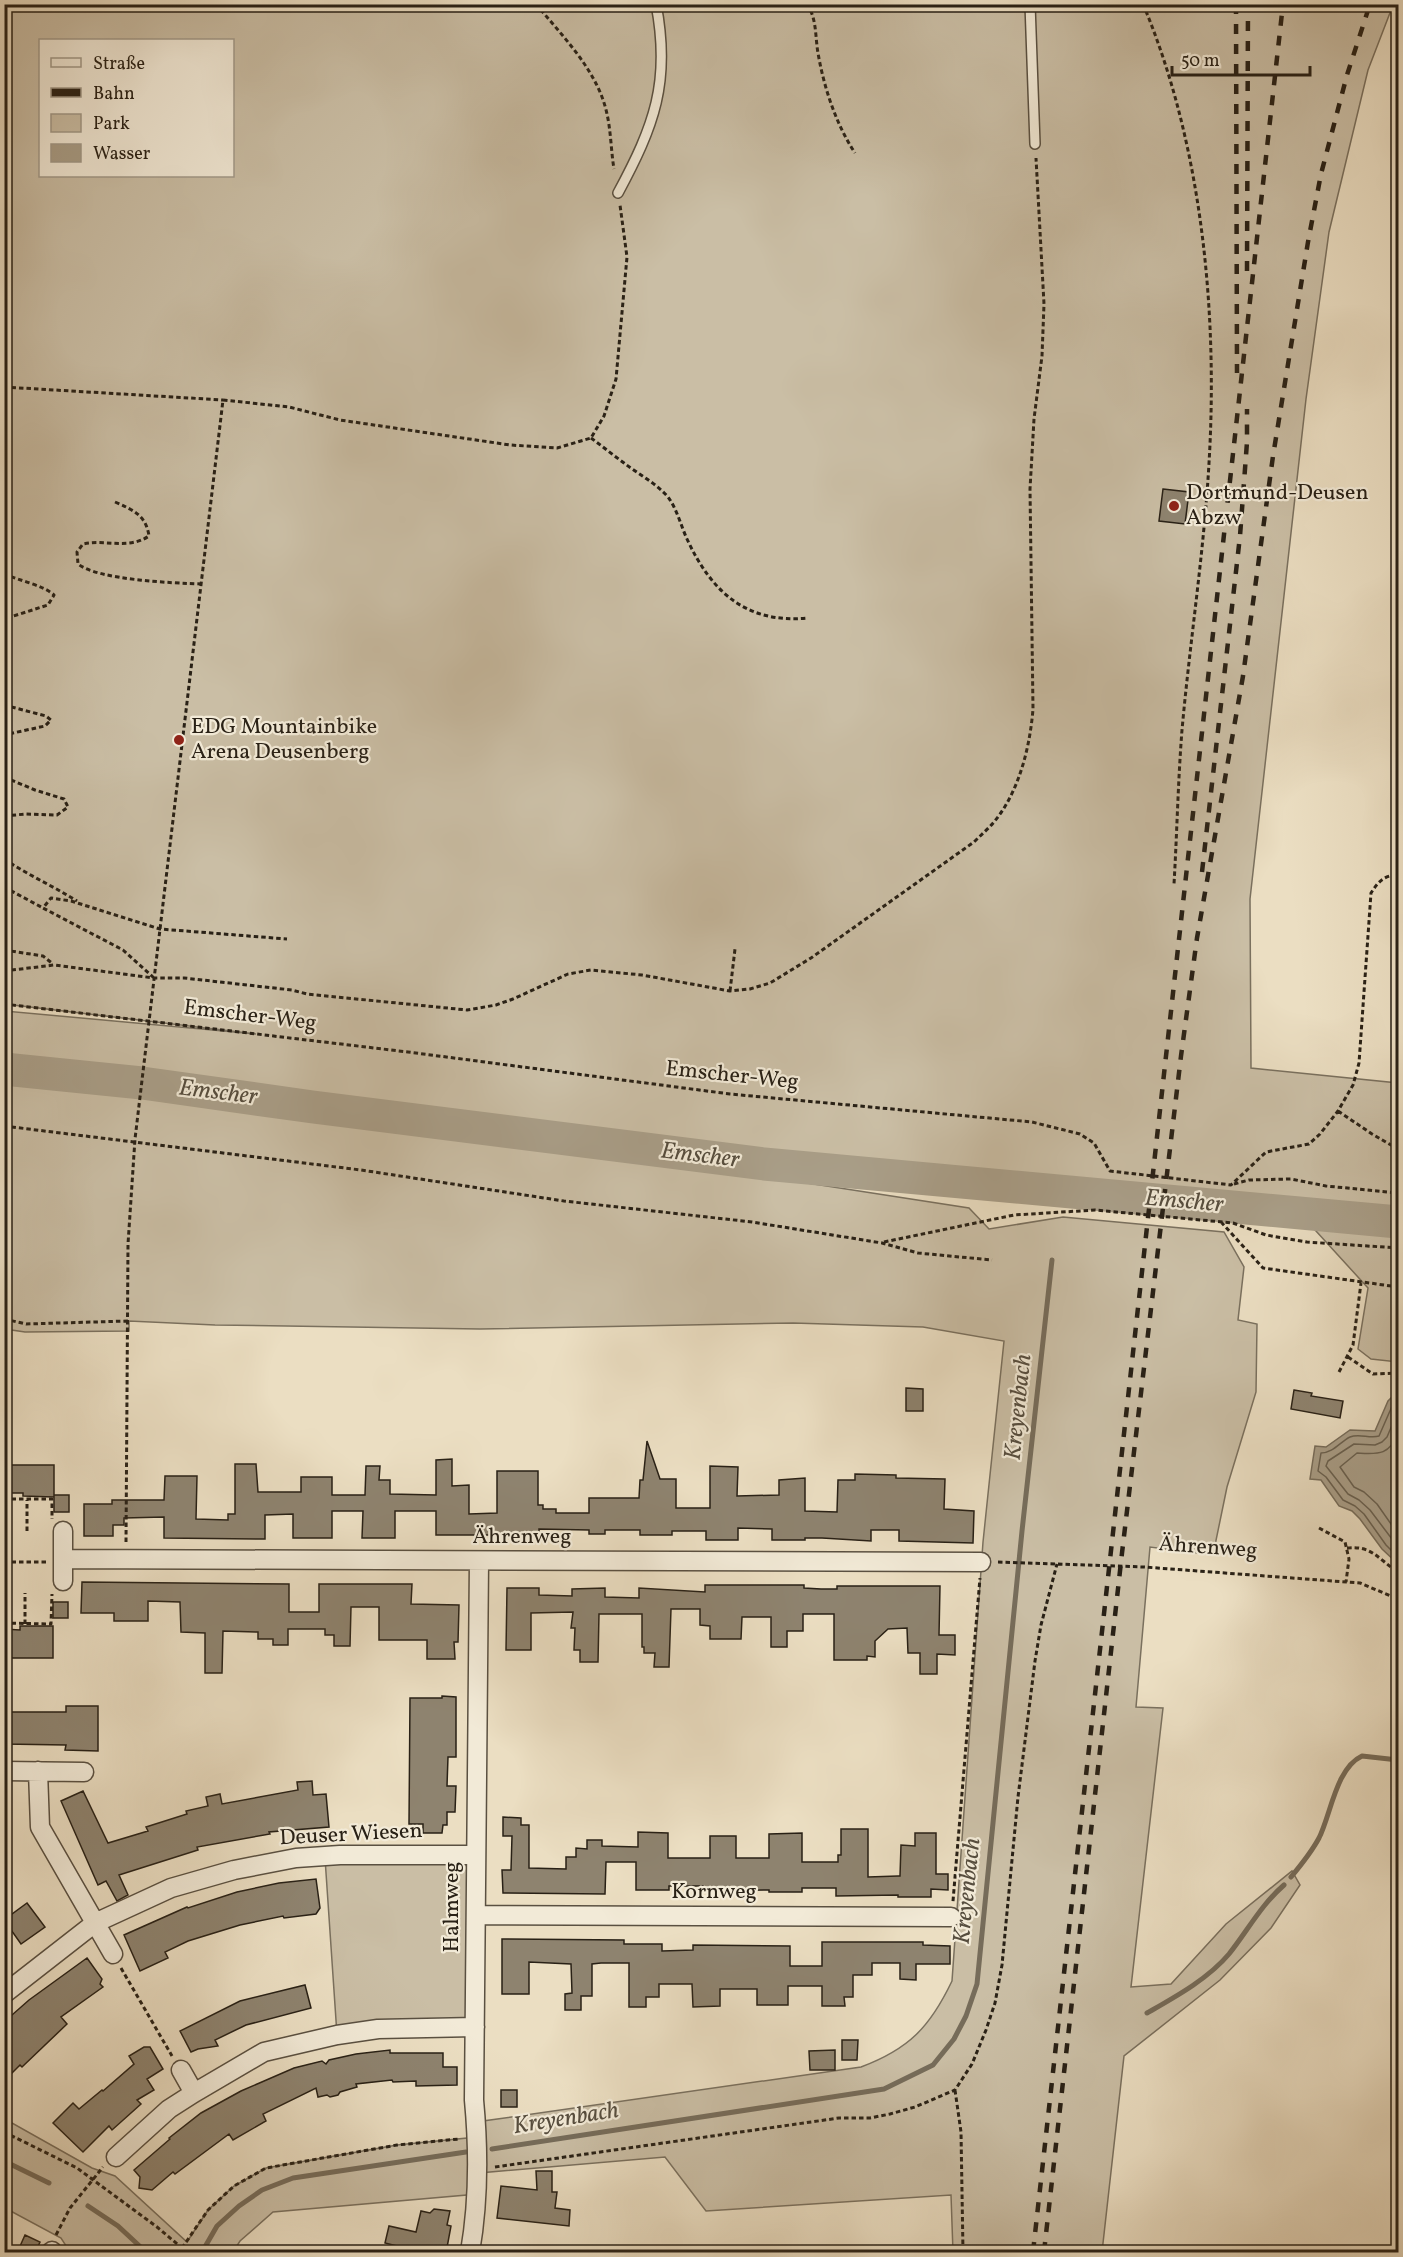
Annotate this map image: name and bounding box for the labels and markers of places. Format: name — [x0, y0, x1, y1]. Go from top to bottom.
place label: Dortmund-Deusen Abzw — [1186, 478, 1369, 534]
marker: Dortmund-Deusen Abzw — [1167, 499, 1181, 513]
place label: EDG Mountainbike Arena Deusenberg — [191, 712, 377, 768]
marker: EDG Mountainbike Arena Deusenberg — [172, 733, 186, 747]

